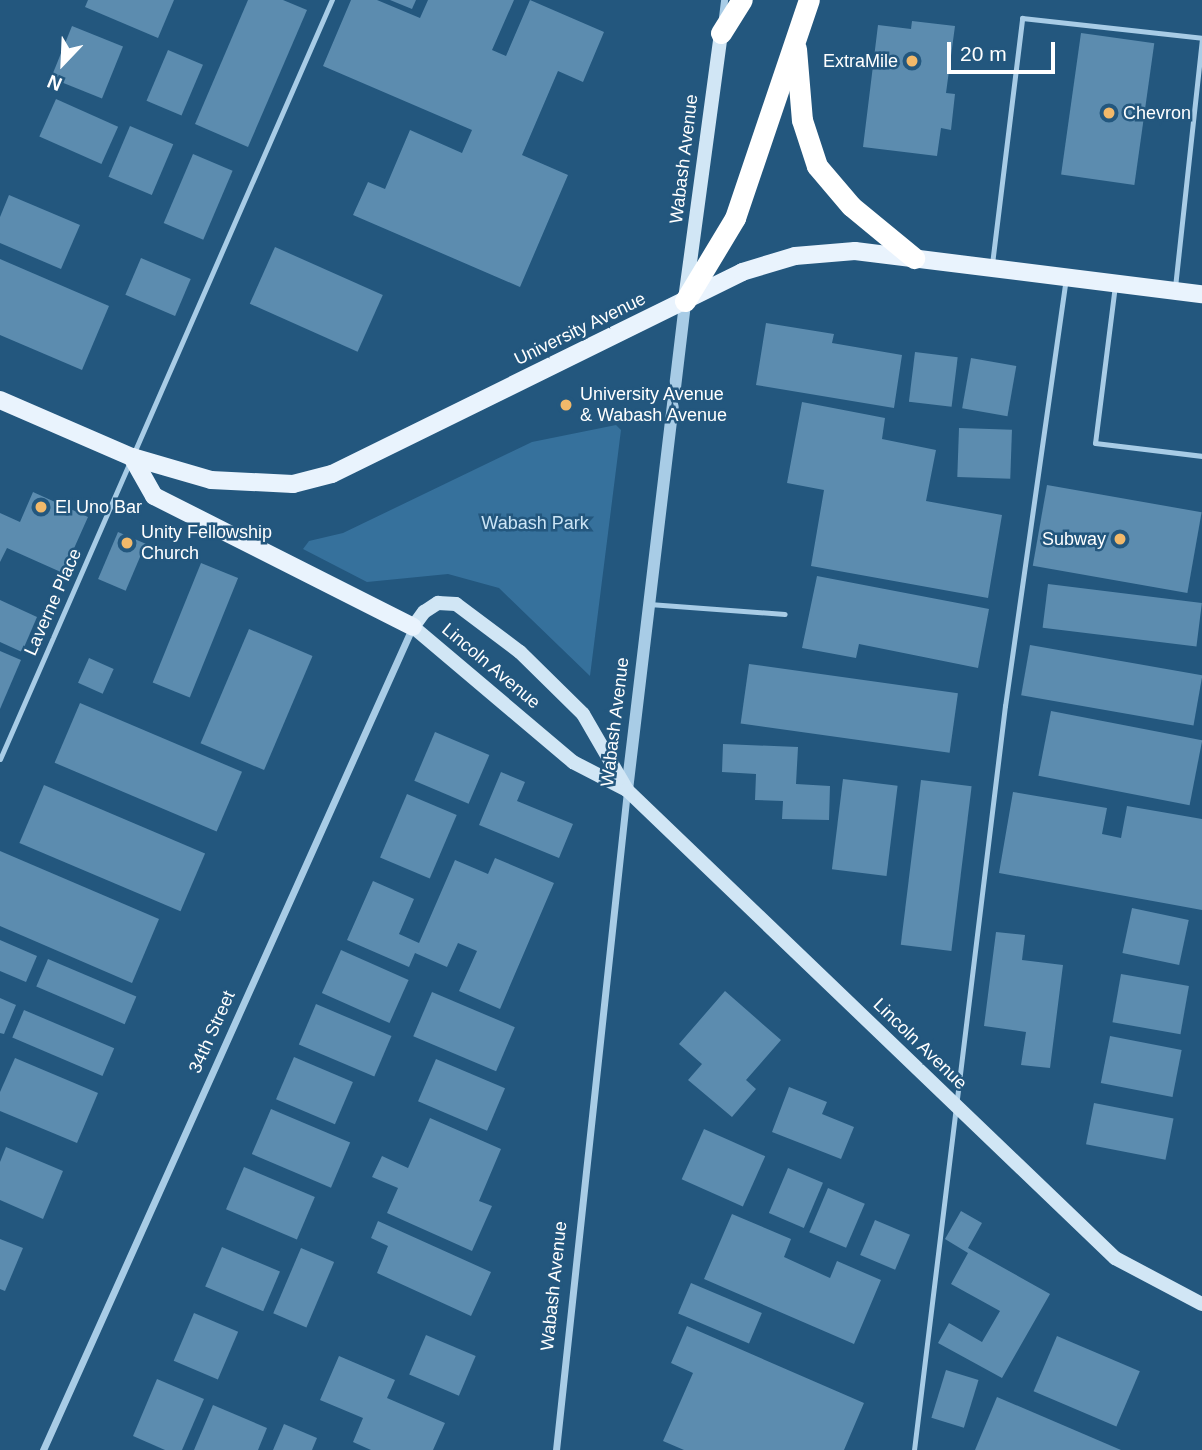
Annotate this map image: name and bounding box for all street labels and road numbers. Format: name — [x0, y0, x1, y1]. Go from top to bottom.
street label: Wabash Avenue — [665, 93, 703, 225]
street label: University Avenue — [510, 288, 650, 370]
street label: Laverne Place — [20, 545, 86, 659]
street label: Lincoln Avenue — [437, 618, 545, 714]
street label: Wabash Avenue — [596, 656, 634, 788]
street label: 34th Street — [184, 987, 240, 1077]
street label: Lincoln Avenue — [868, 994, 972, 1094]
street label: Wabash Avenue — [536, 1220, 572, 1352]

